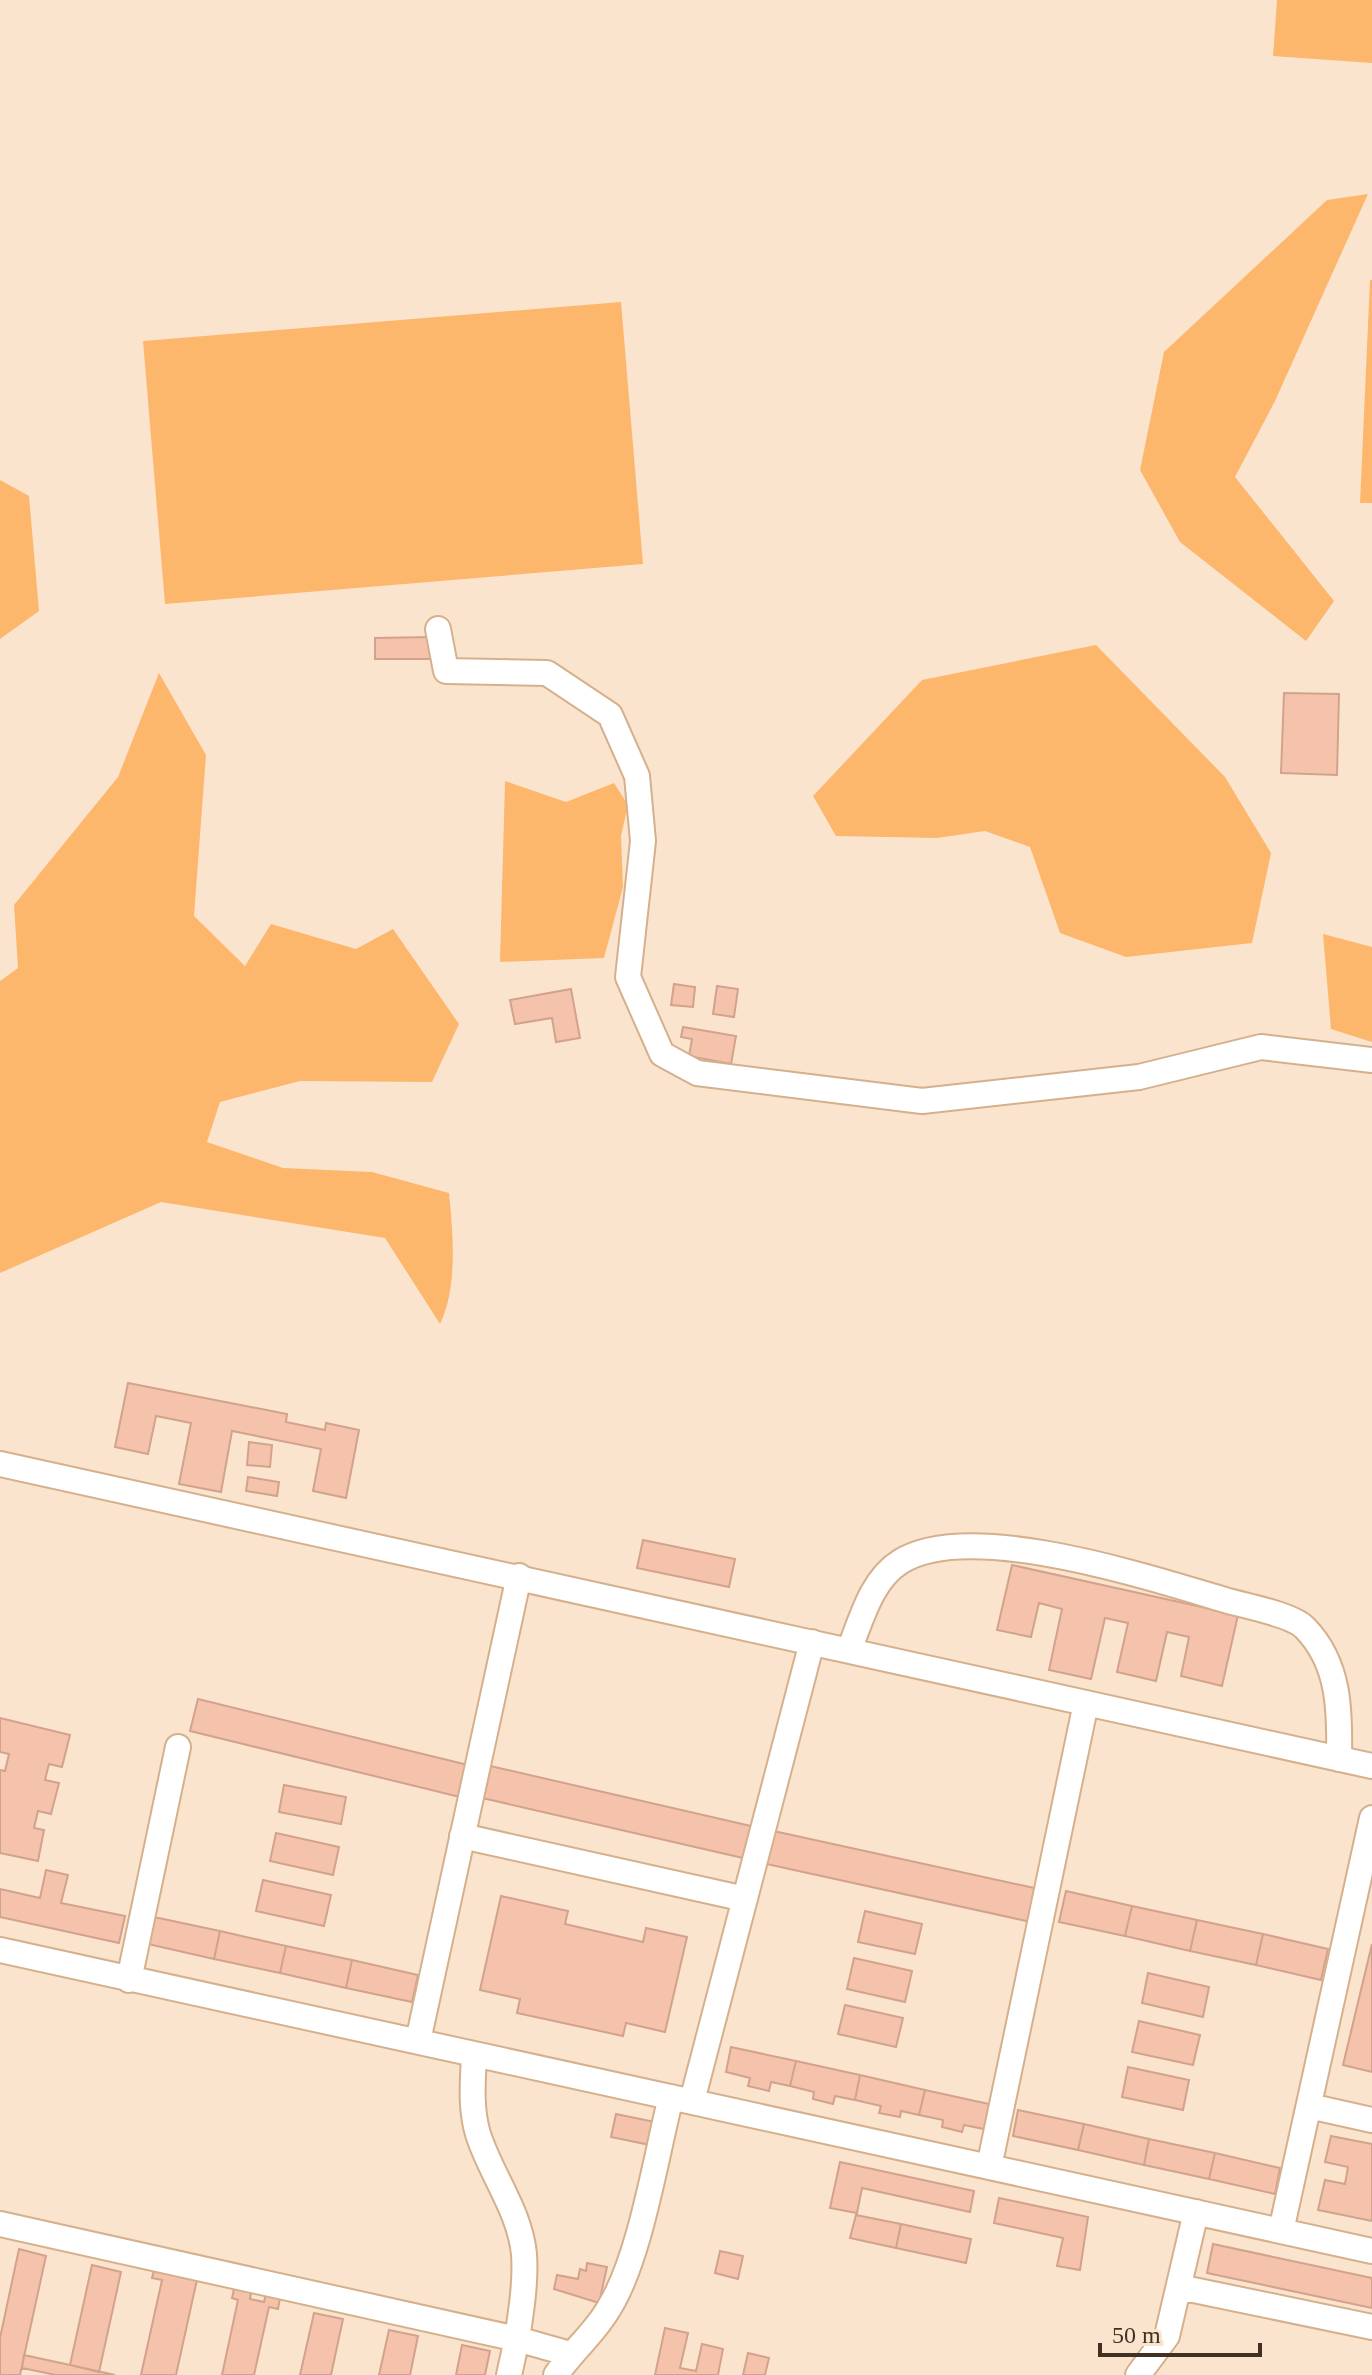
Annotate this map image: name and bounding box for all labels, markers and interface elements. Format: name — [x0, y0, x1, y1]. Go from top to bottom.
scale bar — [1100, 2307, 1260, 2357]
text: 50 m — [1112, 2322, 1161, 2348]

